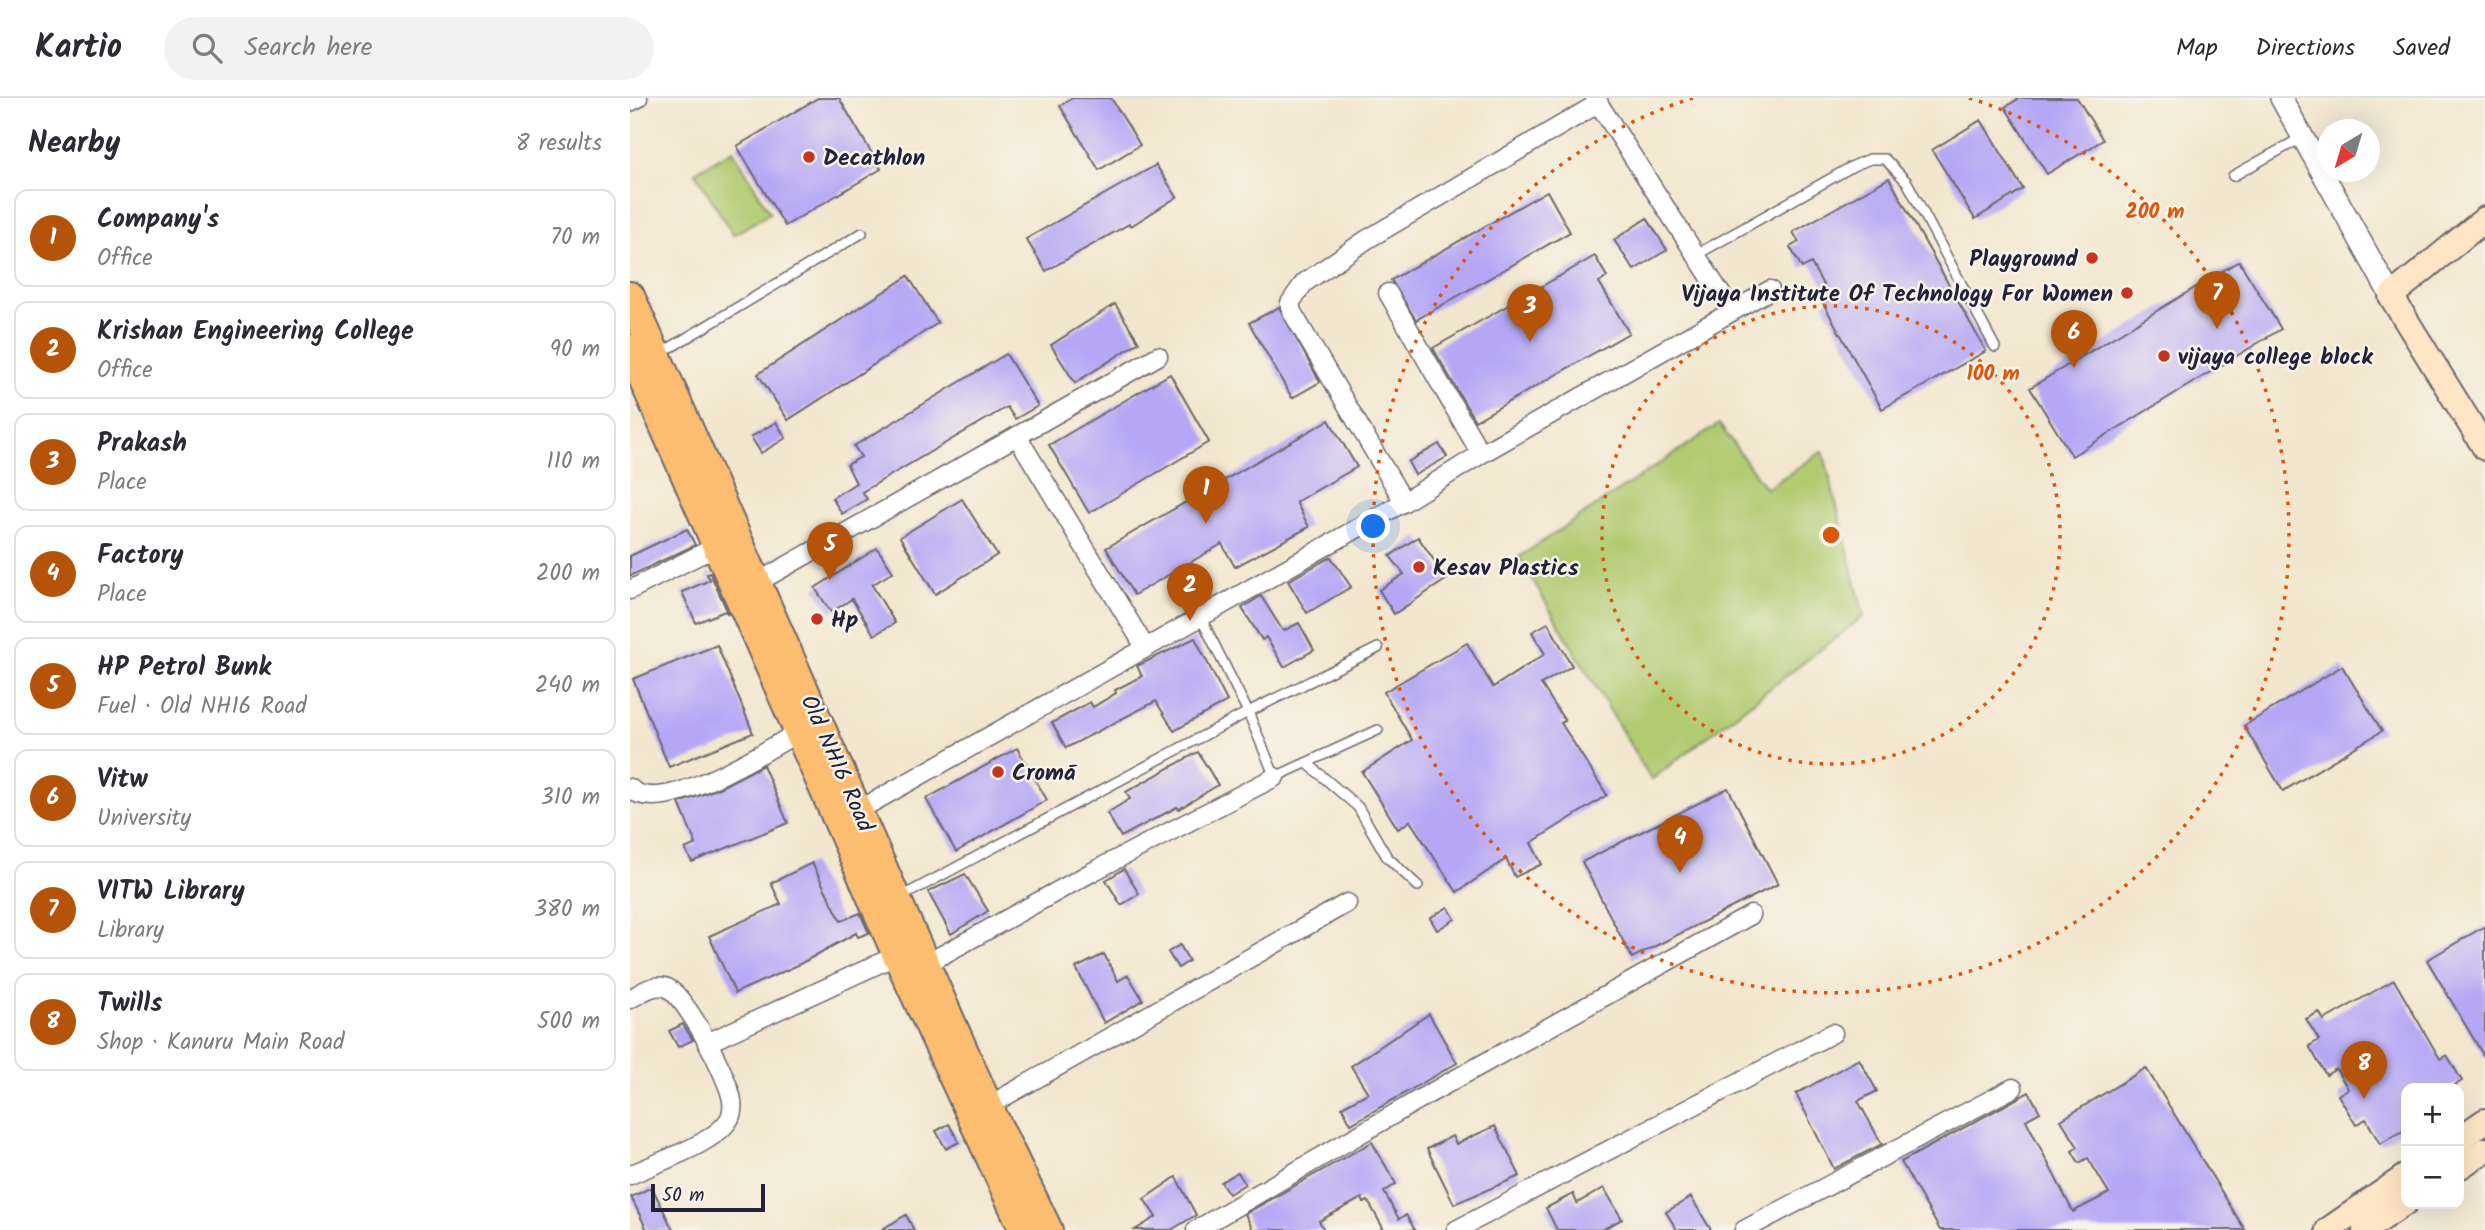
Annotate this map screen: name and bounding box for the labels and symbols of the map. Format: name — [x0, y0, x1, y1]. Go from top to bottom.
north arrow — [2317, 119, 2380, 182]
place label: Decathlon — [823, 141, 925, 177]
marker: Decathlon — [801, 149, 817, 165]
text: 200 m — [2125, 196, 2185, 229]
place label: Playground — [1969, 242, 2079, 278]
marker: Playground — [2084, 250, 2100, 266]
pin: 7 — [2194, 271, 2240, 329]
place label: Vijaya Institute Of Technology For Women — [1681, 277, 2113, 313]
pin: 3 — [1507, 284, 1553, 342]
marker: Vijaya Institute Of Technology For Women — [2119, 285, 2135, 301]
pin: 6 — [2051, 310, 2097, 368]
place label: vijaya college block — [2178, 340, 2373, 376]
marker: vijaya college block — [2156, 348, 2172, 364]
text: 100 m — [1966, 358, 2020, 391]
pin: 1 — [1183, 466, 1229, 524]
your location — [1356, 509, 1390, 543]
pin: 5 — [807, 522, 853, 580]
centre of rings — [1819, 523, 1843, 547]
place label: Kesav Plastics — [1433, 551, 1579, 587]
marker: Kesav Plastics — [1411, 559, 1427, 575]
pin: 2 — [1167, 563, 1213, 621]
place label: Hp — [831, 603, 858, 639]
marker: Hp — [809, 611, 825, 627]
street label: Old NH16 Road — [790, 689, 883, 839]
place label: Cromā — [1012, 756, 1078, 792]
marker: Cromā — [990, 764, 1006, 780]
pin: 4 — [1657, 815, 1703, 873]
pin: 8 — [2341, 1041, 2387, 1099]
scale bar — [651, 1181, 765, 1213]

